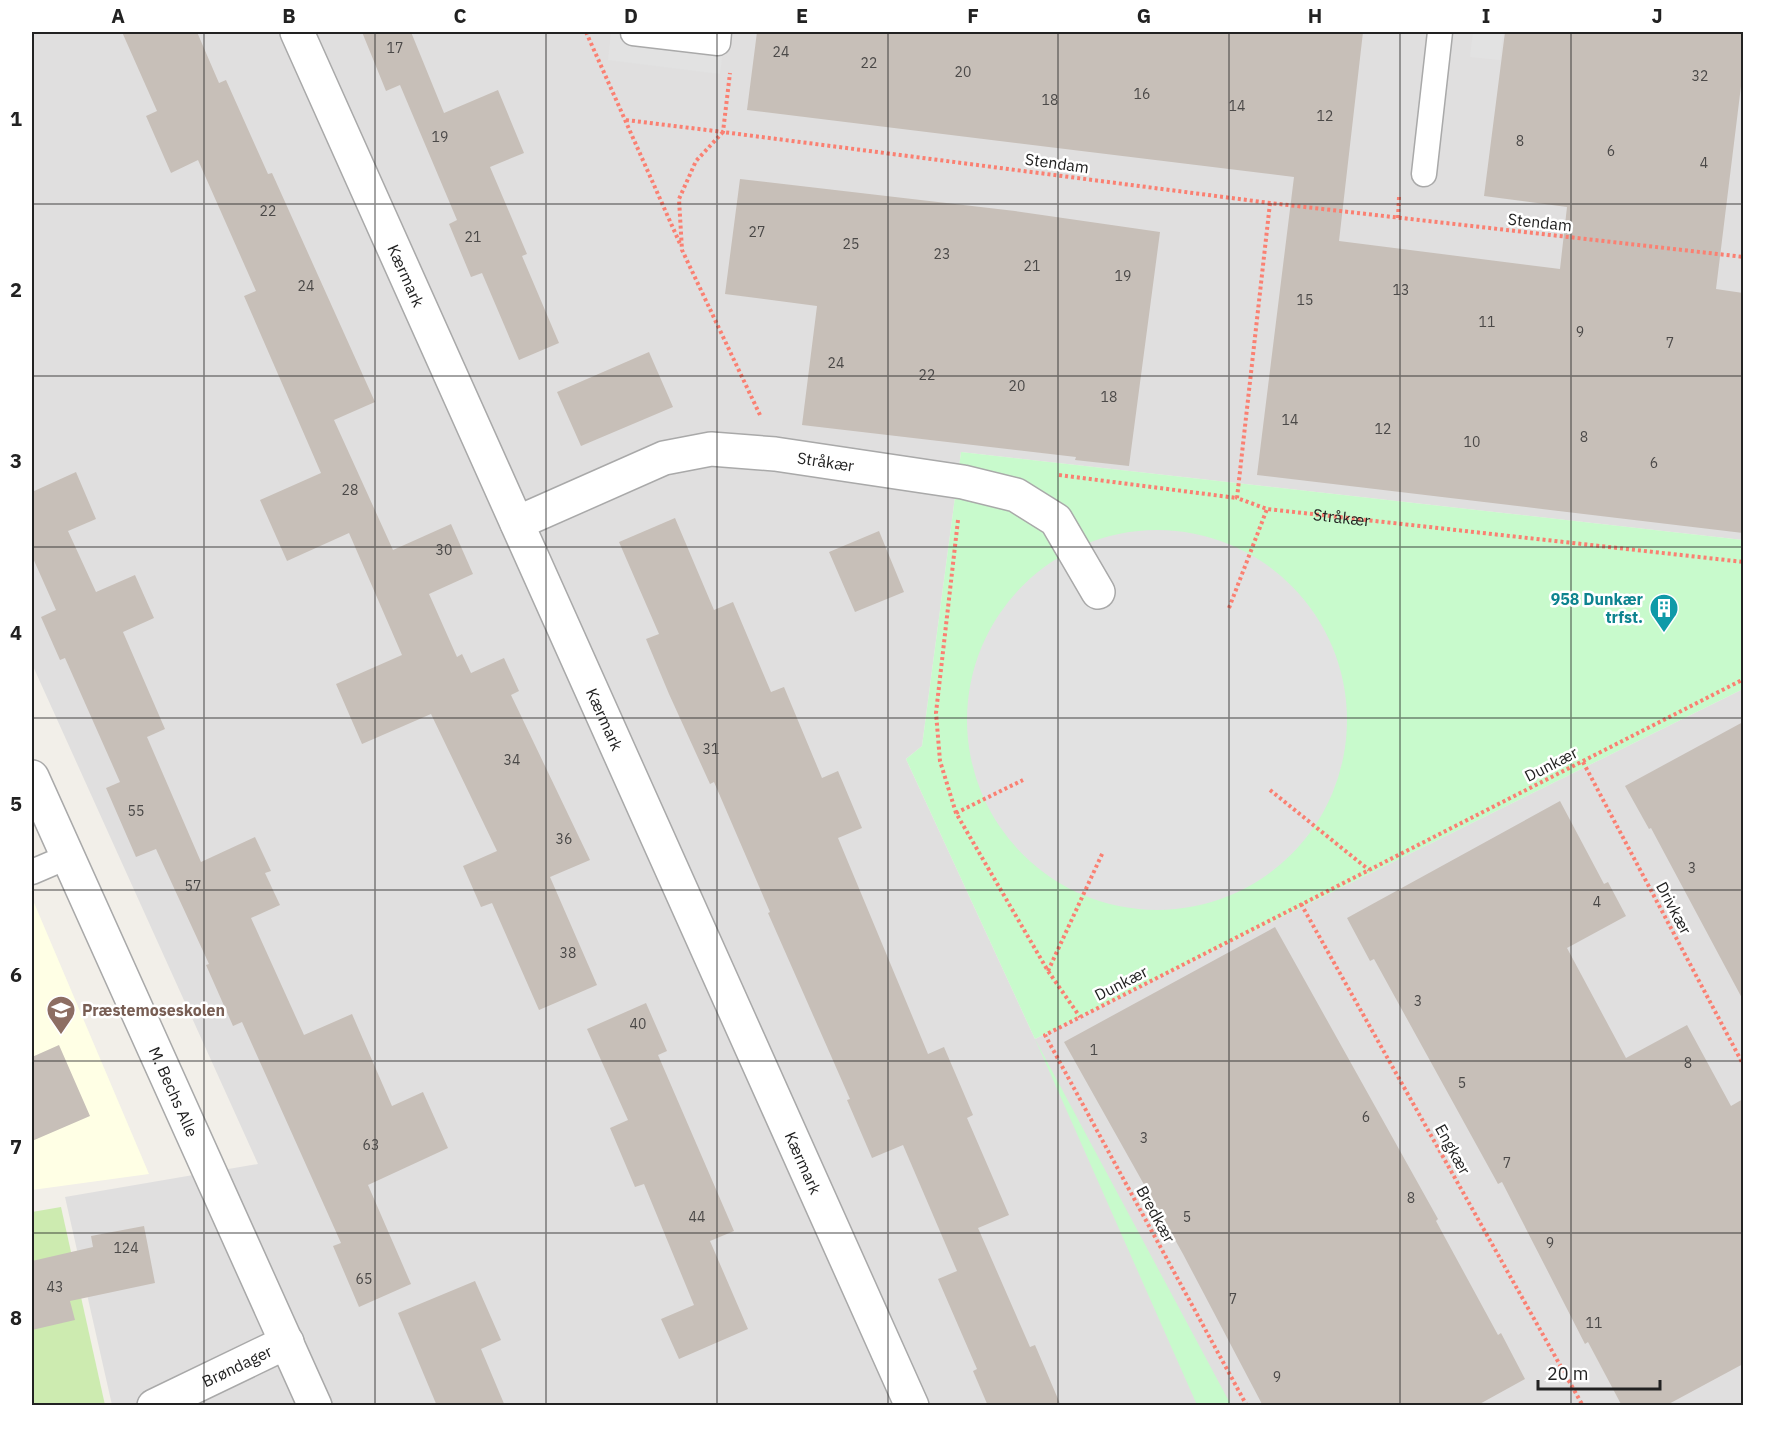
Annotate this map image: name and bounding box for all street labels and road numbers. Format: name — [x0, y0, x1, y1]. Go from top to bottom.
street label: Stendam — [1024, 149, 1090, 177]
street label: Stendam — [1507, 209, 1573, 235]
street label: Kærmark — [383, 241, 429, 311]
street label: Stråkær — [796, 447, 856, 476]
street label: Stråkær — [1312, 504, 1371, 530]
street label: Kærmark — [582, 685, 628, 754]
street label: Dunkær — [1521, 742, 1581, 786]
street label: Drivkær — [1652, 878, 1696, 938]
street label: Dunkær — [1091, 961, 1151, 1005]
street label: M. Bechs Alle — [145, 1043, 203, 1140]
street label: Engkær — [1431, 1120, 1475, 1178]
street label: Kærmark — [780, 1128, 826, 1198]
street label: Bredkær — [1132, 1182, 1180, 1246]
street label: Brøndager — [199, 1341, 275, 1391]

